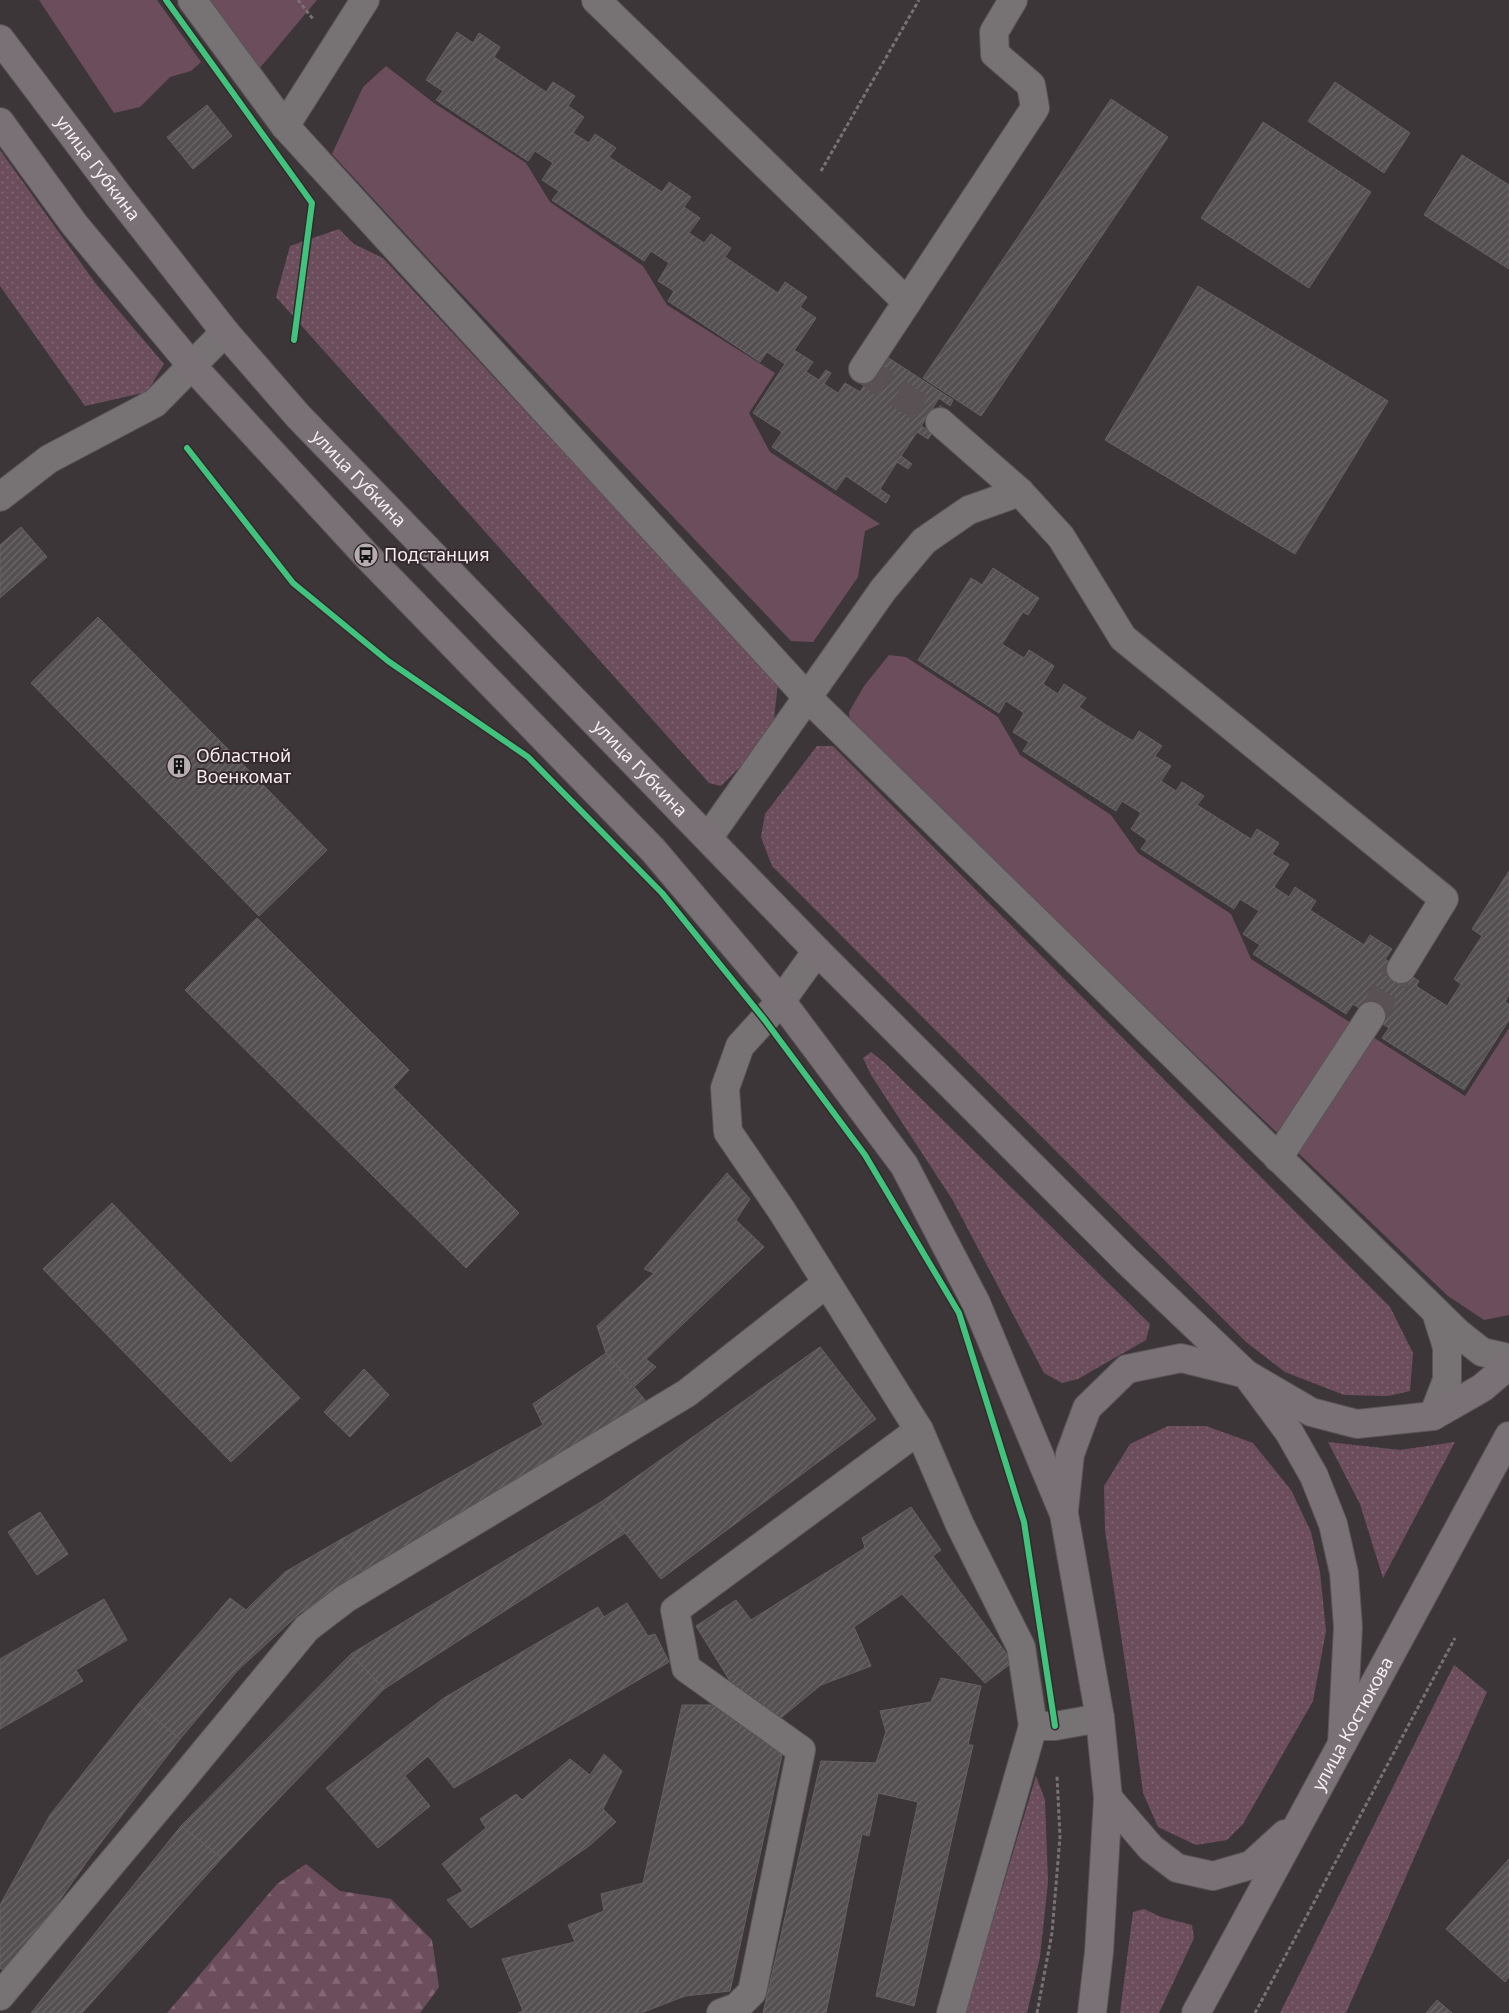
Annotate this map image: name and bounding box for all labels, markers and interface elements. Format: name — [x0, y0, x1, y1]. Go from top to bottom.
street label: улица Губкина — [51, 110, 146, 225]
street label: улица Губкина — [307, 424, 412, 532]
bus stop icon: Подстанция — [353, 542, 379, 568]
place label: Подстанция — [384, 542, 490, 566]
street label: улица Губкина — [588, 714, 693, 822]
place label: Областной Военкомат — [196, 743, 292, 788]
building icon: Областной Военкомат — [166, 753, 192, 779]
street label: улица Костюкова — [1306, 1652, 1398, 1795]

